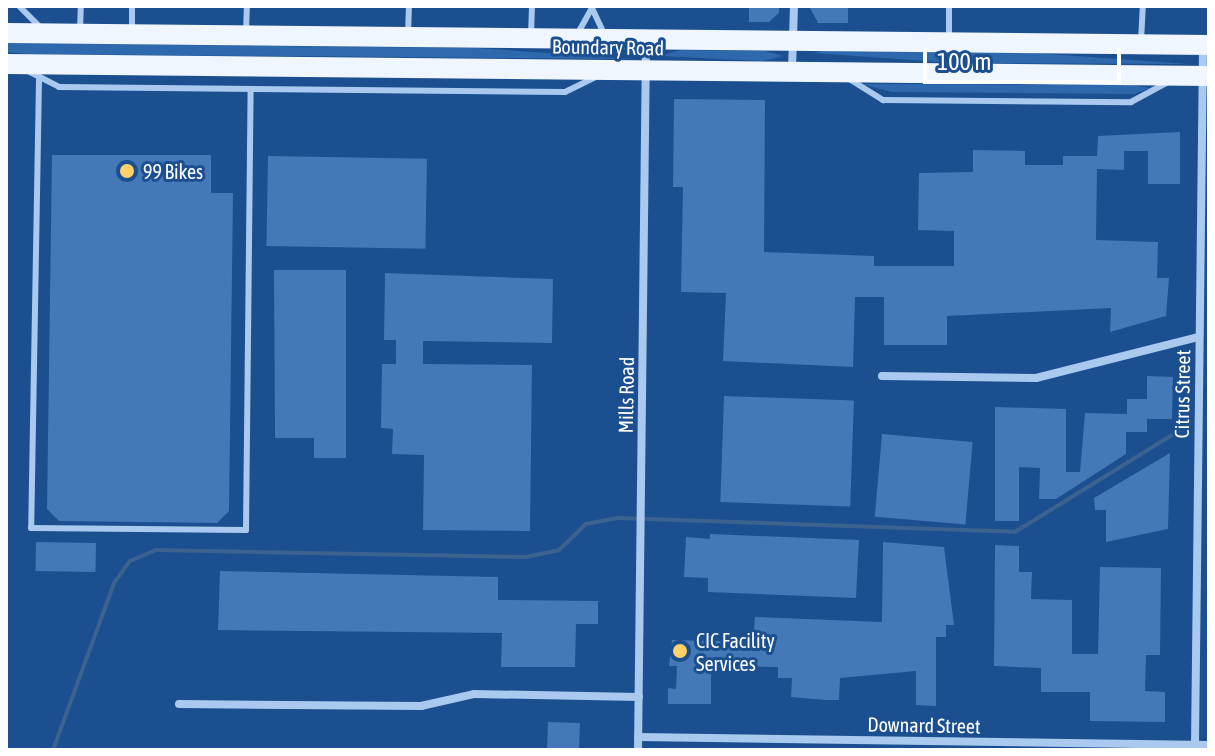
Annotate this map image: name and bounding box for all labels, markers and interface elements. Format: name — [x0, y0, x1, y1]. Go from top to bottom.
scale bar — [927, 32, 1125, 82]
street label: Boundary Road — [552, 34, 664, 60]
text: 100 m — [937, 48, 991, 75]
place label: 99 Bikes — [143, 159, 203, 183]
marker: 99 Bikes — [118, 162, 136, 180]
street label: Citrus Street — [1169, 349, 1195, 439]
street label: Mills Road — [613, 357, 639, 433]
place label: CIC Facility Services — [696, 628, 775, 675]
marker: CIC Facility Services — [671, 642, 689, 660]
street label: Downard Street — [867, 712, 981, 738]

